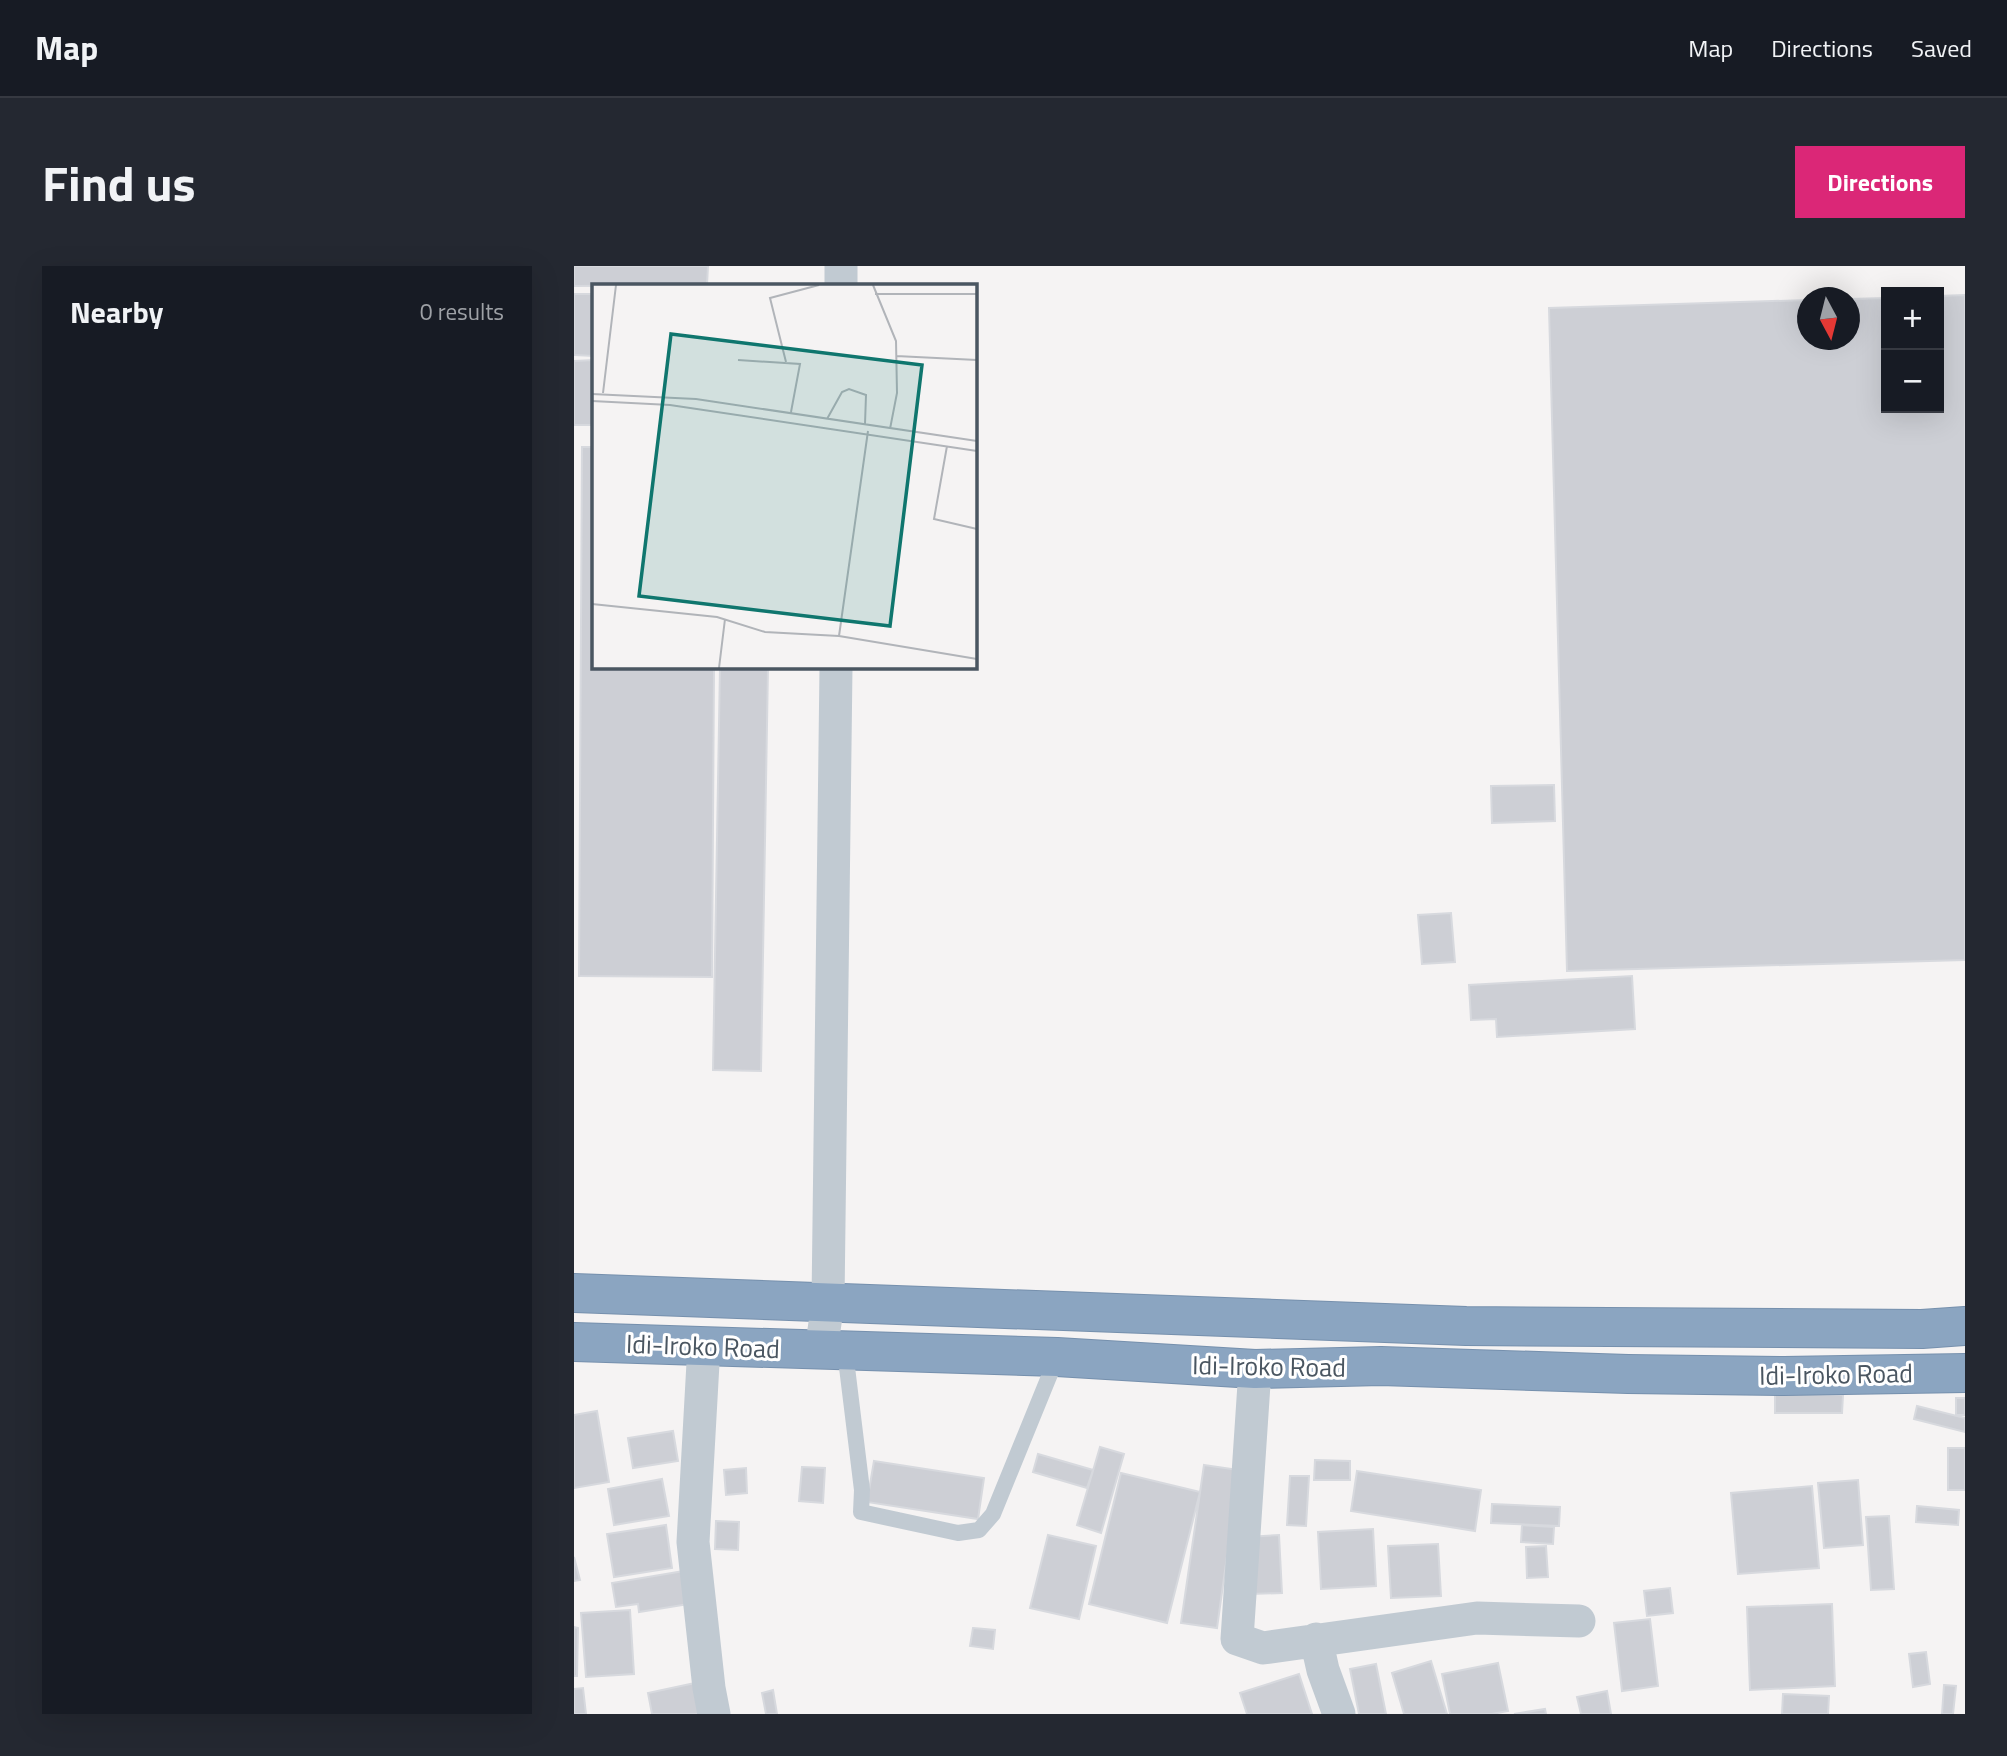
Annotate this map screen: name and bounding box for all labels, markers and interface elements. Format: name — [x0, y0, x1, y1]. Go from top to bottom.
text: Map — [35, 23, 98, 73]
text: Map — [1688, 30, 1733, 66]
text: Directions — [1771, 30, 1873, 66]
text: Saved — [1911, 30, 1972, 66]
text: Find us — [42, 145, 196, 220]
button: Directions — [1795, 146, 1965, 218]
inset map — [592, 284, 976, 668]
north arrow — [1797, 287, 1860, 350]
map controls — [1881, 287, 1944, 413]
button: + — [1881, 287, 1944, 350]
text: Nearby — [70, 289, 163, 335]
text: 0 results — [420, 294, 504, 329]
button: − — [1881, 350, 1944, 413]
street label: Idi-Iroko Road — [625, 1324, 781, 1368]
street label: Idi-Iroko Road — [1192, 1345, 1346, 1387]
street label: Idi-Iroko Road — [1759, 1353, 1913, 1395]

